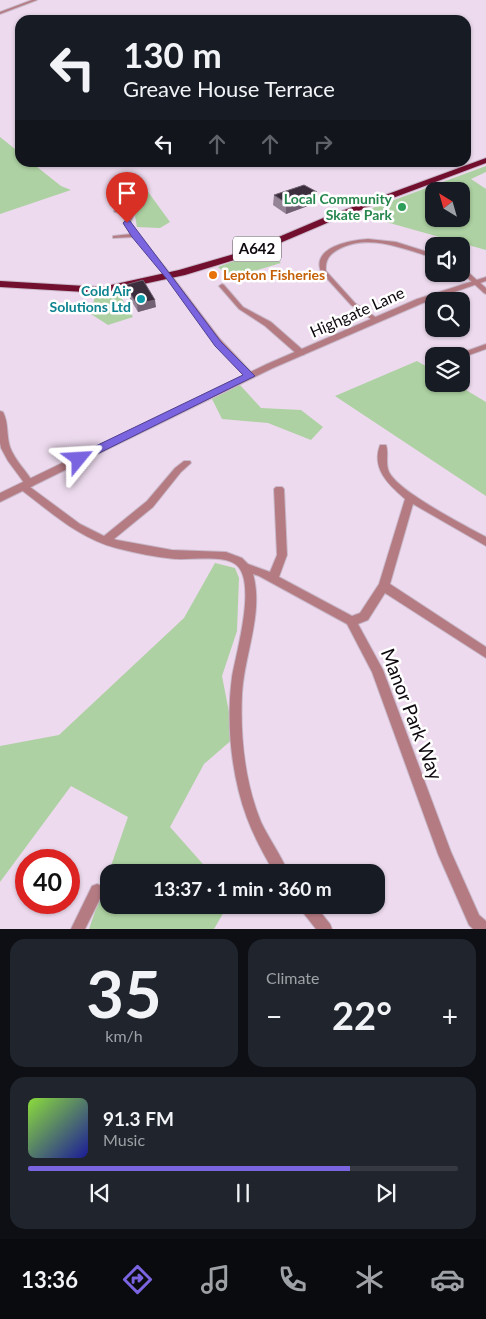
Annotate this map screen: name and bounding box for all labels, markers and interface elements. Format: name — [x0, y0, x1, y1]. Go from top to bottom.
text: 130 m — [123, 33, 222, 75]
icon: left — [40, 35, 105, 100]
text: Greave House Terrace — [123, 75, 335, 102]
icon: left — [150, 130, 178, 158]
icon: ahead — [203, 130, 231, 158]
icon: ahead — [256, 130, 284, 158]
icon: right — [309, 130, 337, 158]
pin — [106, 172, 148, 223]
icon: arrive — [113, 179, 141, 207]
north arrow — [425, 182, 470, 228]
map controls — [425, 182, 470, 392]
place label: Local Community Skate Park — [284, 190, 393, 223]
marker: Local Community Skate Park — [396, 201, 408, 213]
road number: A642 — [233, 236, 281, 262]
button: sound — [425, 237, 470, 282]
place label: Lepton Fisheries — [223, 266, 325, 283]
marker: Lepton Fisheries — [207, 269, 219, 281]
place label: Cold Air Solutions Ltd — [50, 282, 132, 315]
street label: Highgate Lane — [307, 282, 407, 341]
button: search — [425, 292, 470, 337]
marker: Cold Air Solutions Ltd — [135, 293, 147, 305]
button: layers — [425, 347, 470, 392]
position arrow — [52, 432, 104, 484]
street label: Manor Park Way — [377, 645, 448, 783]
speed limit sign: 40 — [15, 849, 80, 914]
text: 13:37 · 1 min · 360 m — [153, 877, 332, 900]
text: 35 — [86, 954, 162, 1032]
text: Climate — [266, 968, 319, 987]
text: 22° — [332, 992, 392, 1038]
text: − — [266, 999, 282, 1033]
text: + — [442, 999, 458, 1033]
text: km/h — [105, 1026, 143, 1045]
text: 91.3 FM — [103, 1107, 174, 1130]
text: Music — [103, 1130, 145, 1149]
icon: previous — [86, 1179, 114, 1207]
icon: pause — [229, 1179, 257, 1207]
icon: next — [372, 1179, 400, 1207]
icon: directions — [120, 1262, 155, 1297]
icon: music — [198, 1262, 233, 1297]
icon: phone — [275, 1262, 310, 1297]
icon: climate — [352, 1262, 387, 1297]
icon: car — [430, 1262, 465, 1297]
text: 13:36 — [21, 1266, 78, 1293]

